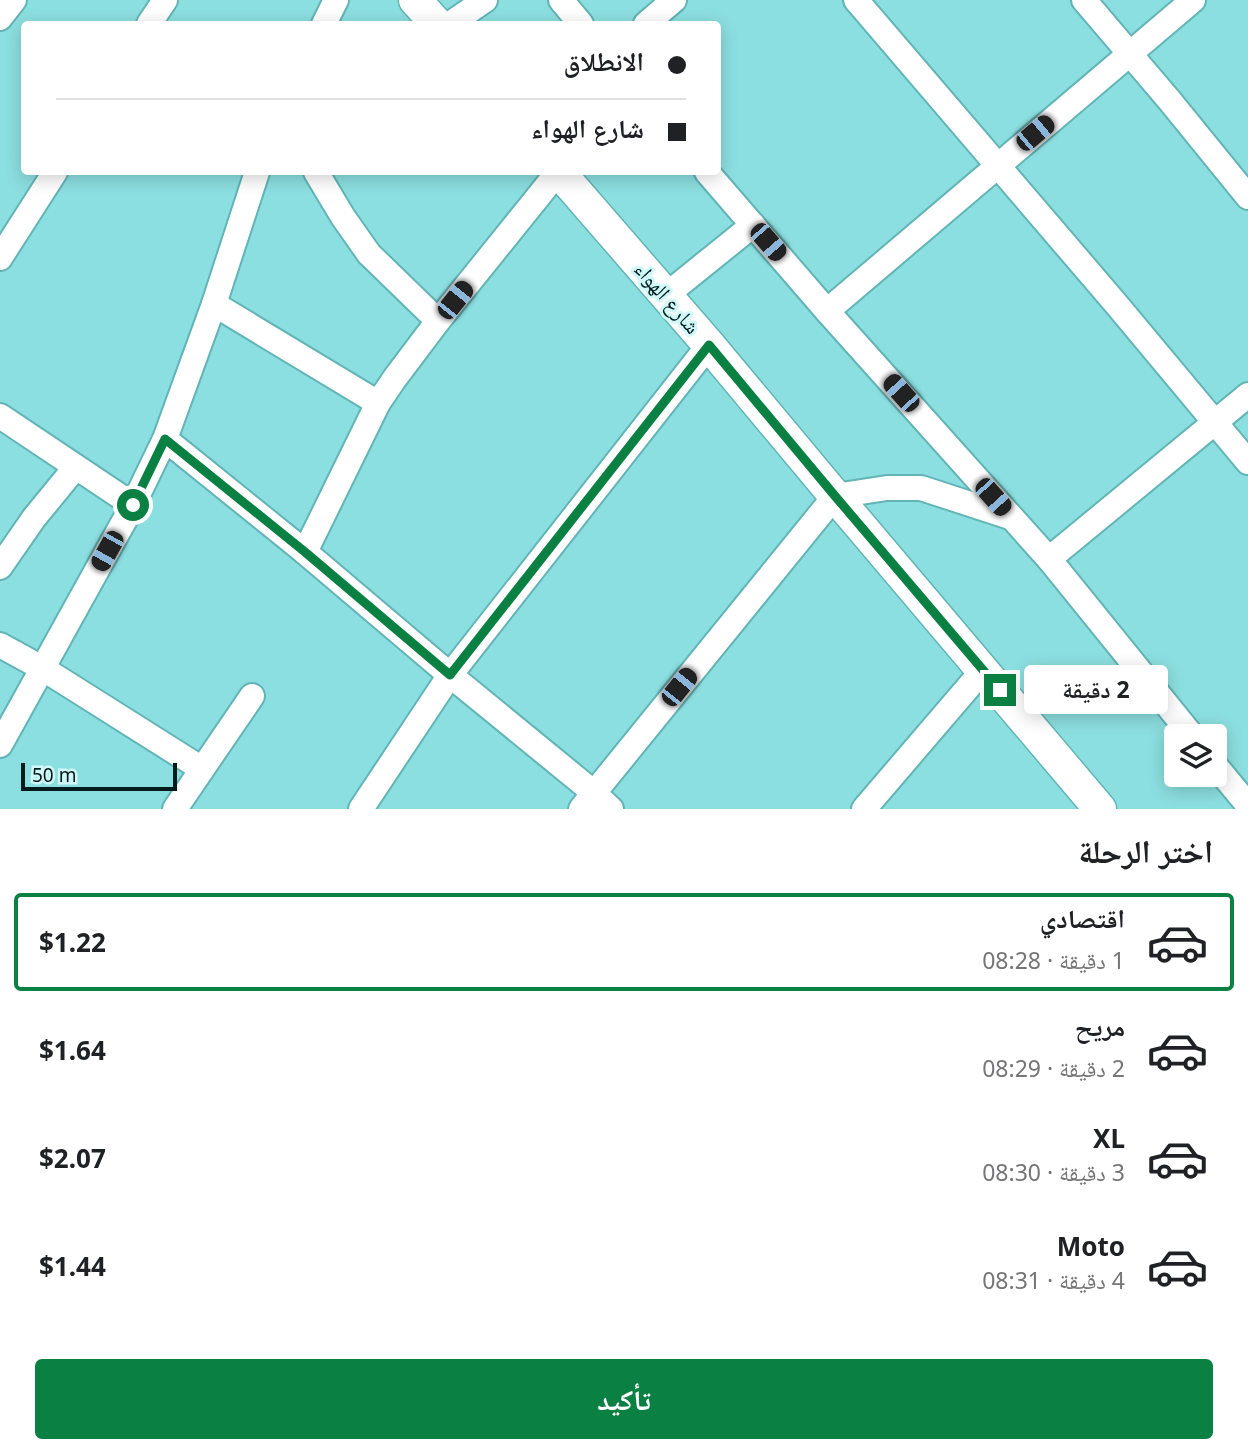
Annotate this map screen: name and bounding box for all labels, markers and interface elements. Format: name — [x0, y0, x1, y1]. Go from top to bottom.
text: الانطلاق — [564, 43, 644, 79]
text: شارع الهواء — [531, 110, 644, 146]
car — [1013, 111, 1058, 155]
car — [747, 219, 790, 265]
street label: شارع الهواء — [629, 255, 707, 339]
car — [434, 277, 477, 323]
car — [880, 370, 923, 416]
car — [972, 474, 1015, 520]
route start — [117, 489, 149, 521]
car — [88, 528, 127, 574]
car — [658, 664, 701, 710]
callout: 2 دقيقة — [1024, 666, 1168, 714]
text: 2 دقيقة — [1062, 673, 1130, 705]
route end — [984, 674, 1016, 706]
map controls — [1164, 724, 1227, 787]
button: layers — [1164, 724, 1227, 787]
scale bar — [21, 760, 177, 792]
text: 50 m — [32, 762, 76, 788]
text: اختر الرحلة — [1078, 829, 1213, 872]
text: اقتصادي — [1040, 900, 1125, 936]
icon: car — [1146, 911, 1209, 974]
text: $1.22 — [39, 924, 106, 960]
text: 1 دقيقة · 08:28 — [982, 944, 1125, 976]
text: مريح — [1075, 1008, 1125, 1044]
icon: car — [1146, 1019, 1209, 1082]
text: $1.64 — [39, 1032, 106, 1068]
text: 2 دقيقة · 08:29 — [982, 1052, 1125, 1084]
text: XL — [1093, 1120, 1125, 1156]
icon: car — [1146, 1127, 1209, 1190]
text: $2.07 — [39, 1140, 106, 1176]
text: 3 دقيقة · 08:30 — [982, 1156, 1125, 1188]
text: Moto — [1057, 1228, 1125, 1264]
icon: car — [1146, 1235, 1209, 1298]
text: $1.44 — [39, 1248, 106, 1284]
text: 4 دقيقة · 08:31 — [982, 1264, 1125, 1296]
button: تأكيد — [35, 1359, 1213, 1439]

